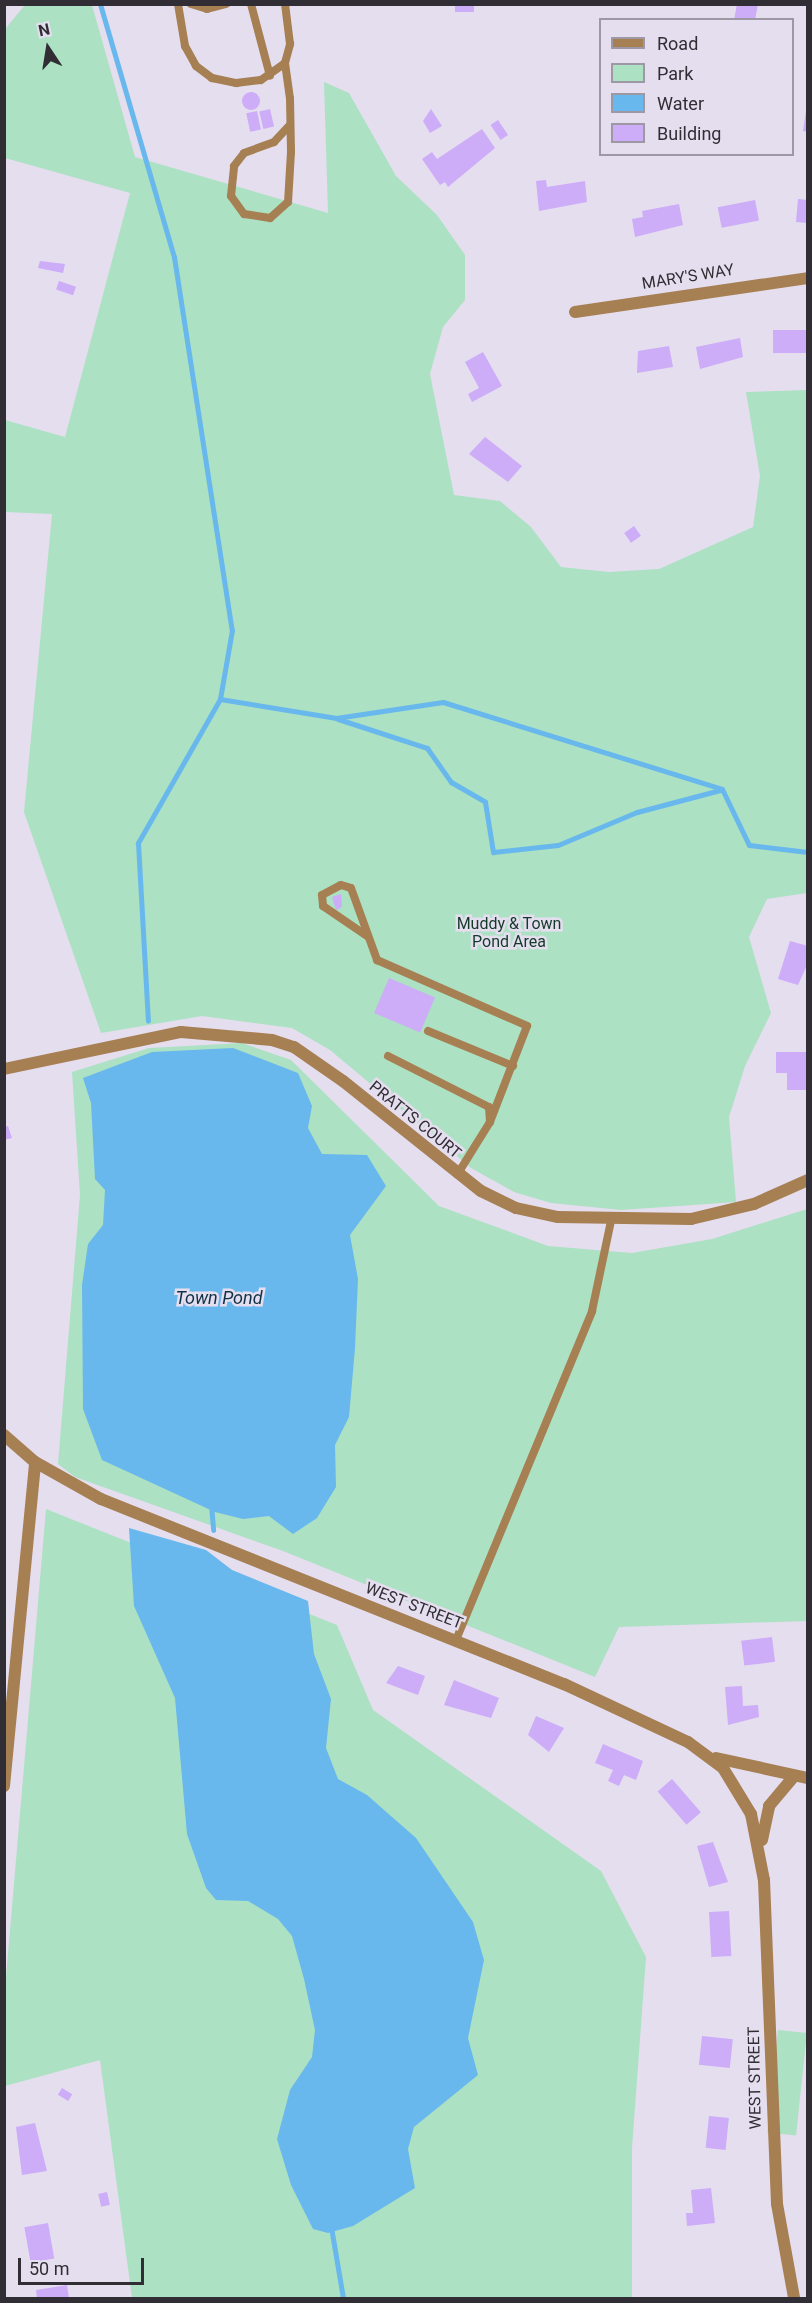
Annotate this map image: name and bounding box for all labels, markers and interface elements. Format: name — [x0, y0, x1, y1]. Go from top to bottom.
north arrow — [18, 18, 78, 78]
legend — [599, 18, 794, 156]
text: N — [37, 19, 52, 40]
text: Road — [657, 33, 698, 54]
text: Park — [657, 63, 693, 84]
text: Water — [657, 93, 704, 114]
text: Building — [657, 123, 721, 144]
street label: MARY'S WAY — [641, 260, 735, 294]
park label: Muddy & Town Pond Area — [456, 914, 562, 952]
street label: PRATTS COURT — [365, 1077, 465, 1163]
water label: Town Pond — [175, 1287, 263, 1309]
street label: WEST STREET — [362, 1579, 466, 1633]
street label: WEST STREET — [745, 2026, 765, 2130]
scale bar — [21, 2246, 147, 2284]
text: 50 m — [29, 2258, 69, 2279]

